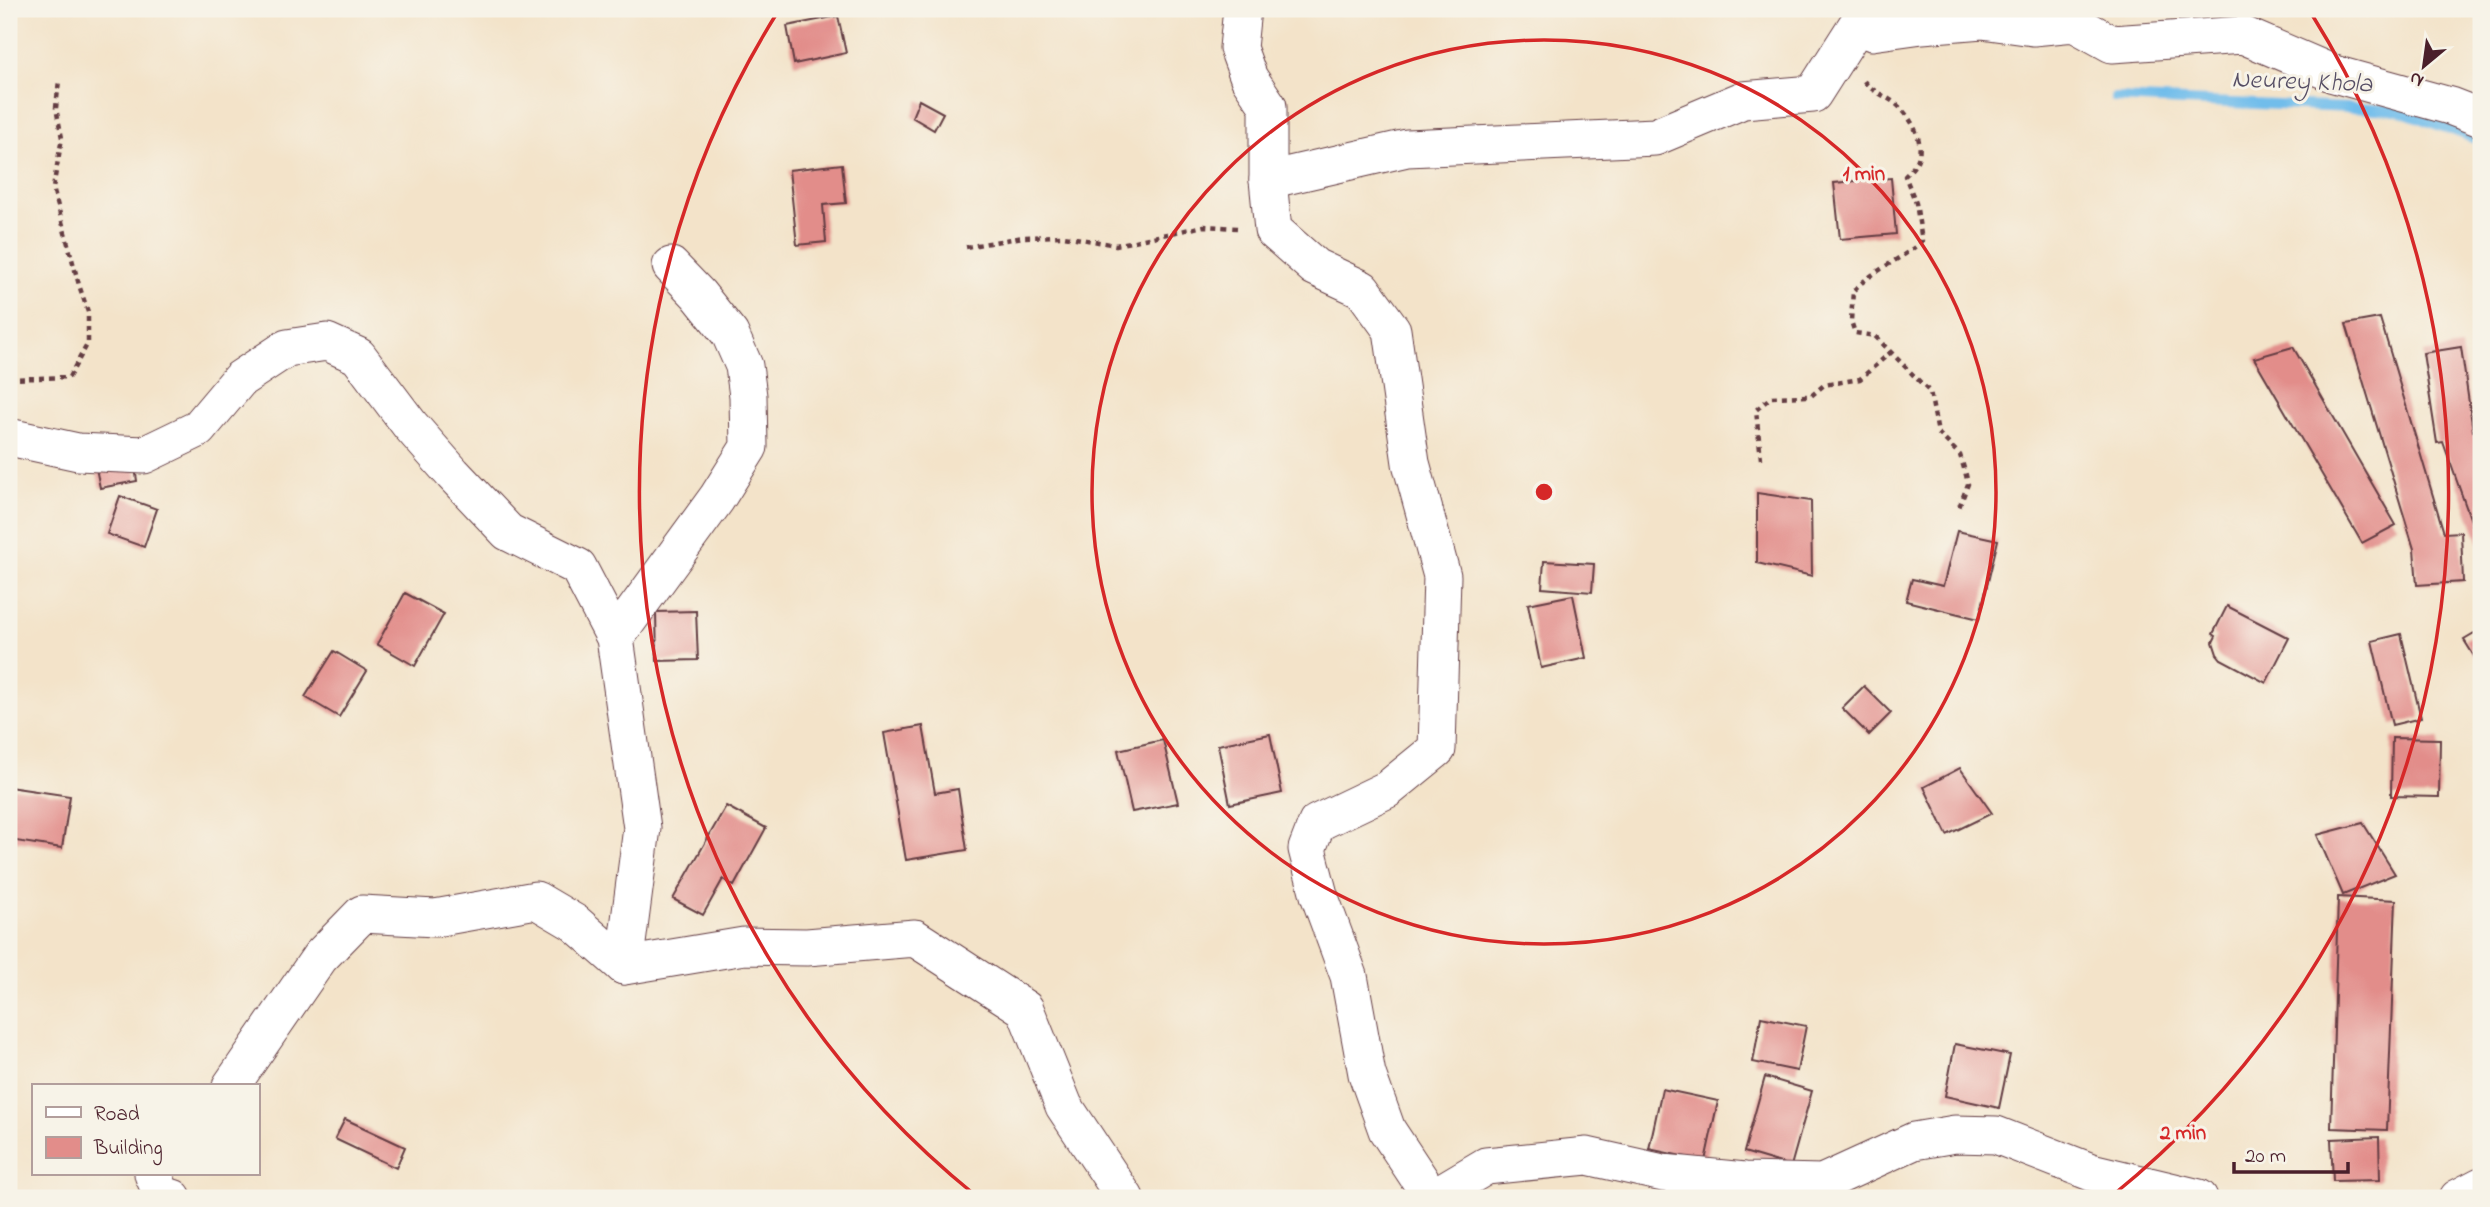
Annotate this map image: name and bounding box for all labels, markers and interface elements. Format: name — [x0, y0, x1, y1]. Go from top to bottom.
north arrow — [2388, 32, 2458, 102]
water label: Neurey Khola — [2231, 62, 2374, 104]
text: N — [2405, 64, 2429, 94]
text: 1 min — [1843, 160, 1885, 190]
centre of rings — [1532, 480, 1556, 504]
legend — [32, 1084, 259, 1176]
text: Road — [94, 1100, 140, 1130]
text: 2 min — [2159, 1119, 2206, 1149]
scale bar — [2234, 1130, 2348, 1174]
text: Building — [93, 1134, 163, 1166]
text: 20 m — [2245, 1142, 2286, 1172]

